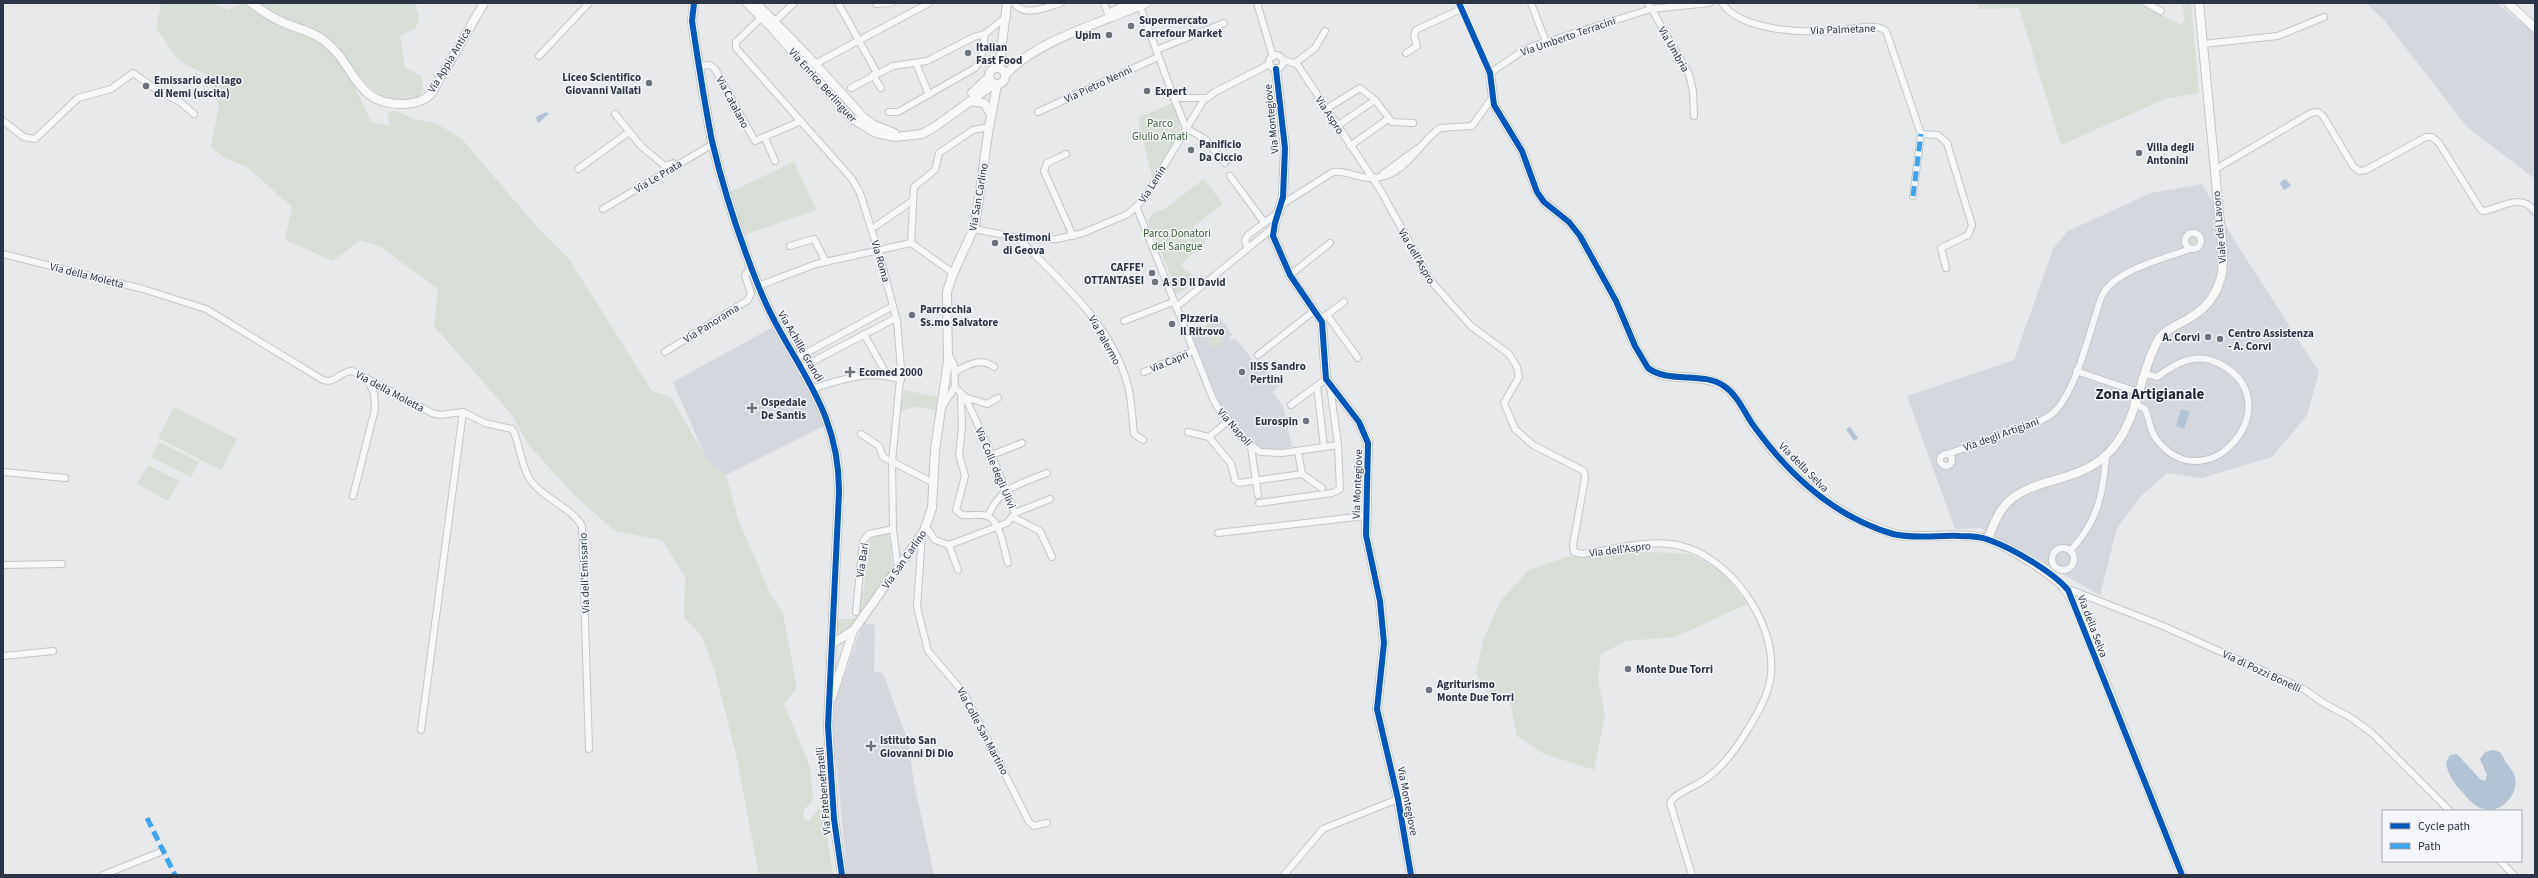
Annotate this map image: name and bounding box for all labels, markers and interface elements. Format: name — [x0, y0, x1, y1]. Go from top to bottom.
place label: Supermercato Carrefour Market — [1139, 13, 1223, 41]
street label: Via Umberto Terracini — [1519, 13, 1618, 60]
marker: Supermercato Carrefour Market — [1126, 21, 1136, 31]
street label: Via Palmetane — [1810, 21, 1876, 38]
street label: Via Umbria — [1654, 24, 1693, 75]
street label: Via Appia Antica — [424, 25, 475, 96]
place label: Upim — [1075, 28, 1101, 43]
marker: Upim — [1104, 30, 1114, 40]
place label: Italian Fast Food — [976, 40, 1022, 68]
street label: Via Enrico Berlinguer — [785, 45, 860, 126]
marker: Italian Fast Food — [963, 48, 973, 58]
street label: Via Pietro Nenni — [1062, 62, 1135, 107]
place label: Liceo Scientifico Giovanni Vailati — [562, 70, 641, 98]
place label: Emissario del lago di Nemi (uscita) — [154, 73, 242, 101]
street label: Via Catalano — [713, 73, 753, 131]
marker: Liceo Scientifico Giovanni Vailati — [644, 78, 654, 88]
marker: Emissario del lago di Nemi (uscita) — [141, 81, 151, 91]
street label: Via Montegiove — [1260, 83, 1283, 154]
place label: Expert — [1155, 84, 1188, 99]
marker: Expert — [1142, 86, 1152, 96]
street label: Via Aspro — [1312, 93, 1348, 137]
park label: Parco Giulio Amati — [1132, 116, 1188, 144]
place label: Panificio Da Ciccio — [1199, 137, 1243, 165]
place label: Villa degli Antonini — [2146, 140, 2194, 168]
marker: Panificio Da Ciccio — [1186, 145, 1196, 155]
marker: Villa degli Antonini — [2134, 148, 2144, 158]
street label: Via Le Prata — [632, 156, 685, 197]
street label: Via San Carlino — [965, 162, 992, 232]
street label: Via Lenin — [1135, 163, 1170, 206]
street label: Viale del Lavoro — [2209, 190, 2230, 264]
park label: Parco Donatori del Sangue — [1143, 226, 1211, 254]
street label: Via dell'Aspro — [1395, 226, 1439, 287]
place label: Testimoni di Geova — [1003, 230, 1051, 258]
street label: Via Roma — [867, 238, 894, 284]
marker: Testimoni di Geova — [990, 238, 1000, 248]
street label: Via della Moletta — [48, 259, 125, 292]
place label: CAFFE' OTTANTASEI — [1084, 260, 1144, 288]
marker: CAFFE' OTTANTASEI — [1147, 268, 1157, 278]
place label: A S D Il David — [1162, 275, 1226, 290]
marker: A S D Il David — [1150, 277, 1160, 287]
street label: Via Panorama — [681, 300, 742, 347]
place label: Parrocchia Ss.mo Salvatore — [920, 302, 999, 330]
street label: Via Achille Grandi — [774, 308, 827, 385]
marker: Parrocchia Ss.mo Salvatore — [907, 310, 917, 320]
place label: Pizzeria Il Ritrovo — [1180, 311, 1225, 339]
street label: Via Palermo — [1085, 313, 1124, 368]
marker: Pizzeria Il Ritrovo — [1167, 319, 1177, 329]
place label: Centro Assistenza - A. Corvi — [2228, 326, 2314, 354]
place label: A. Corvi — [2161, 330, 2200, 345]
marker: A. Corvi — [2203, 332, 2213, 342]
marker: Centro Assistenza - A. Corvi — [2215, 334, 2225, 344]
street label: Via Capri — [1148, 347, 1191, 376]
place label: IISS Sandro Pertini — [1250, 359, 1306, 387]
place label: Ecomed 2000 — [859, 365, 923, 380]
marker: Ecomed 2000 — [844, 366, 856, 378]
street label: Via della Moletta — [353, 367, 427, 416]
marker: IISS Sandro Pertini — [1237, 367, 1247, 377]
district label: Zona Artigianale — [2096, 384, 2205, 405]
place label: Ospedale De Santis — [761, 395, 807, 423]
marker: Ospedale De Santis — [746, 402, 758, 414]
street label: Via Napoli — [1214, 405, 1255, 450]
place label: Eurospin — [1255, 414, 1298, 429]
street label: Via degli Artigiani — [1961, 414, 2041, 455]
marker: Eurospin — [1301, 416, 1311, 426]
street label: Via Colle degli Ulivi — [972, 425, 1019, 511]
street label: Via della Selva — [1775, 439, 1832, 496]
street label: Via Montegiove — [1349, 448, 1366, 519]
street label: Via San Carlino — [879, 527, 930, 592]
street label: Via dell'Emissario — [576, 532, 593, 614]
street label: Via dell'Aspro — [1588, 538, 1652, 561]
street label: Via Bari — [853, 542, 872, 578]
street label: Via della Selva — [2074, 593, 2111, 660]
street label: Via di Pozzi Bonelli — [2220, 647, 2304, 696]
place label: Monte Due Torri — [1636, 662, 1713, 677]
marker: Monte Due Torri — [1623, 664, 1633, 674]
place label: Agriturismo Monte Due Torri — [1436, 677, 1514, 705]
street label: Via Colle San Martino — [953, 685, 1012, 778]
marker: Agriturismo Monte Due Torri — [1424, 685, 1434, 695]
place label: Istituto San Giovanni Di Dio — [880, 733, 954, 761]
marker: Istituto San Giovanni Di Dio — [865, 740, 877, 752]
street label: Via Fatebenefratelli — [812, 746, 835, 835]
street label: Via Montegiove — [1393, 765, 1422, 837]
legend — [2382, 810, 2522, 862]
text: Cycle path — [2418, 818, 2470, 835]
text: Path — [2418, 838, 2441, 855]

